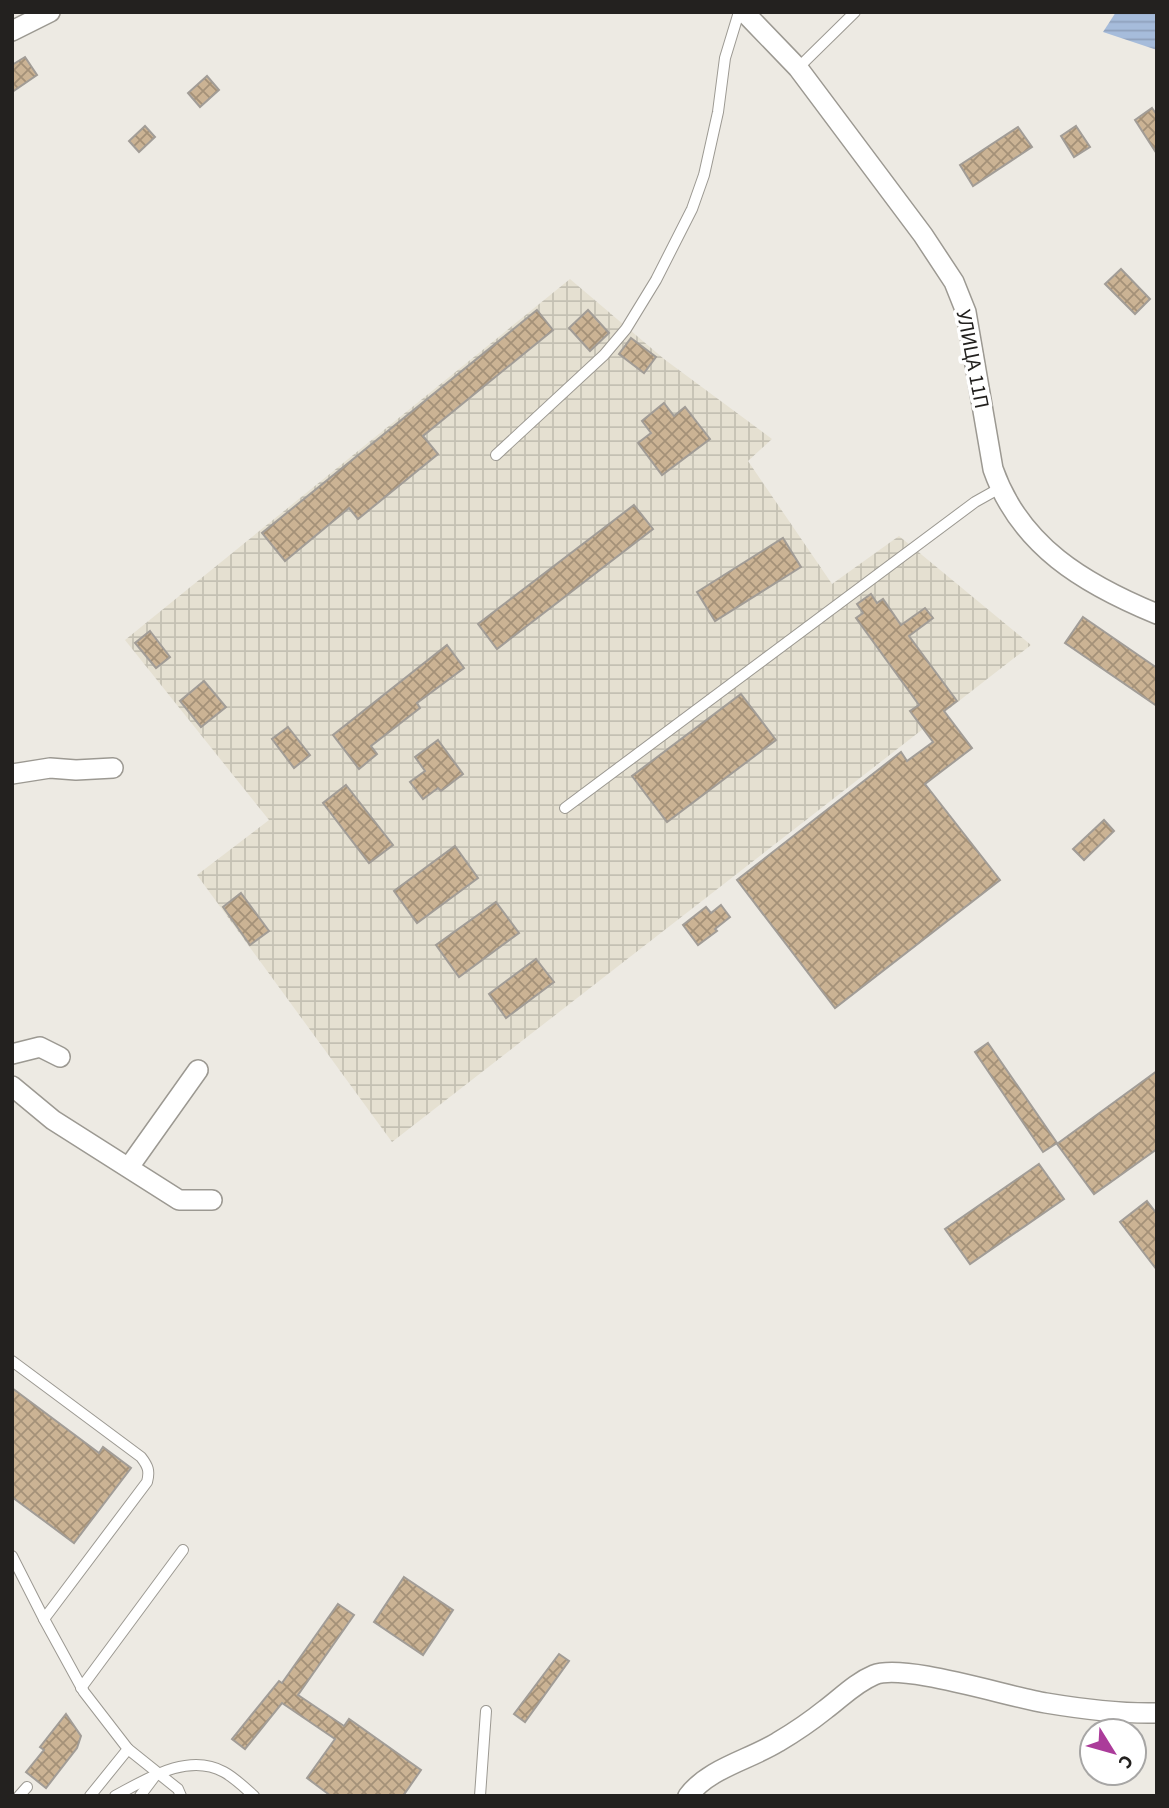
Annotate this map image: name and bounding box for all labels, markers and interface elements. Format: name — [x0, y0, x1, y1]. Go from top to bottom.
street label: УЛИЦА 11П — [949, 307, 997, 411]
north arrow — [1078, 1717, 1148, 1787]
text: С — [1111, 1749, 1139, 1774]

